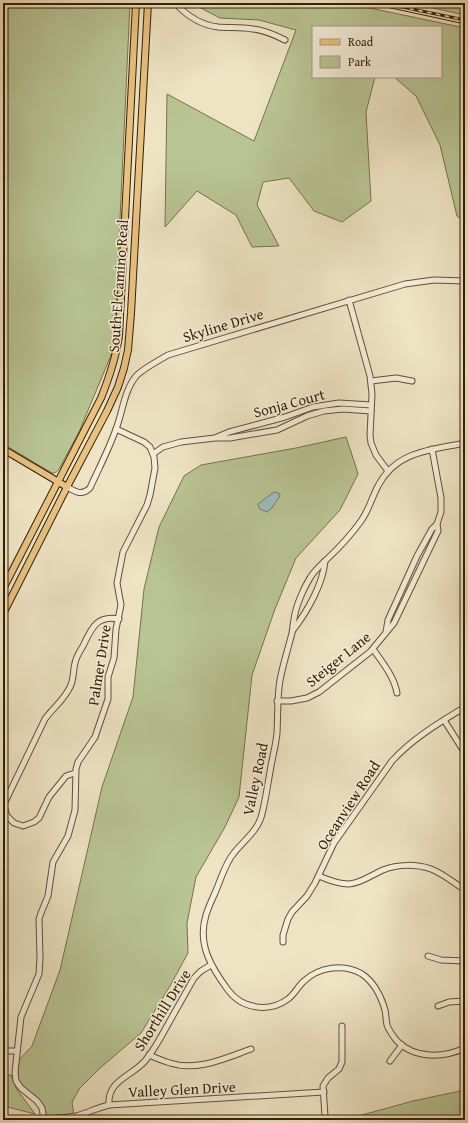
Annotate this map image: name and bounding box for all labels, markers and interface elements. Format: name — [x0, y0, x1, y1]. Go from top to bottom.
legend — [312, 26, 442, 78]
text: Road — [348, 33, 374, 50]
text: Park — [348, 53, 372, 70]
street label: South El Camino Real — [103, 219, 133, 353]
street label: Skyline Drive — [180, 303, 266, 347]
street label: Sonja Court — [251, 383, 328, 423]
street label: Palmer Drive — [82, 623, 116, 707]
street label: Steiger Lane — [301, 626, 375, 692]
street label: Valley Road — [237, 741, 273, 817]
street label: Oceanview Road — [311, 756, 385, 854]
street label: Shorthill Drive — [128, 965, 196, 1055]
street label: Valley Glen Drive — [128, 1076, 236, 1102]

